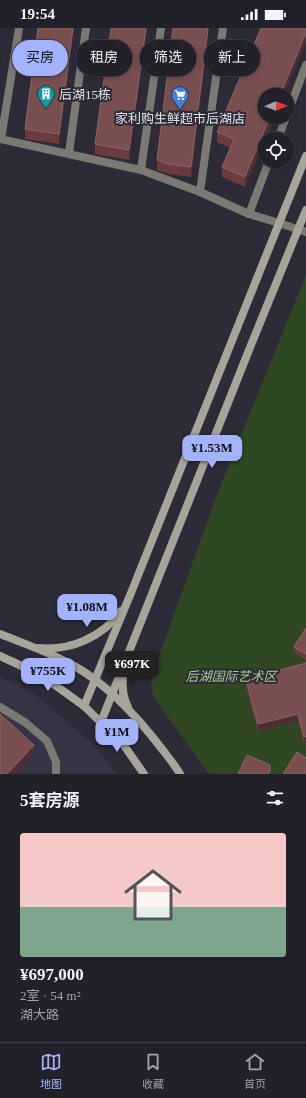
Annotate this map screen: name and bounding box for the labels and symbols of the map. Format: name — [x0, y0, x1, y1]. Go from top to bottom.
building icon: 后湖15栋 — [36, 84, 56, 109]
supermarket icon: 家利购生鲜超市后湖店 — [170, 85, 190, 110]
place label: 后湖15栋 — [59, 87, 111, 102]
north arrow — [258, 88, 294, 124]
place label: 家利购生鲜超市后湖店 — [115, 111, 245, 126]
pin: ¥1.53M — [179, 435, 245, 469]
pin: ¥1.08M — [54, 594, 120, 628]
pin: ¥697K — [104, 651, 160, 685]
pin: ¥755K — [20, 658, 76, 692]
park label: 后湖国际艺术区 — [185, 669, 278, 684]
pin: ¥1M — [98, 719, 136, 753]

